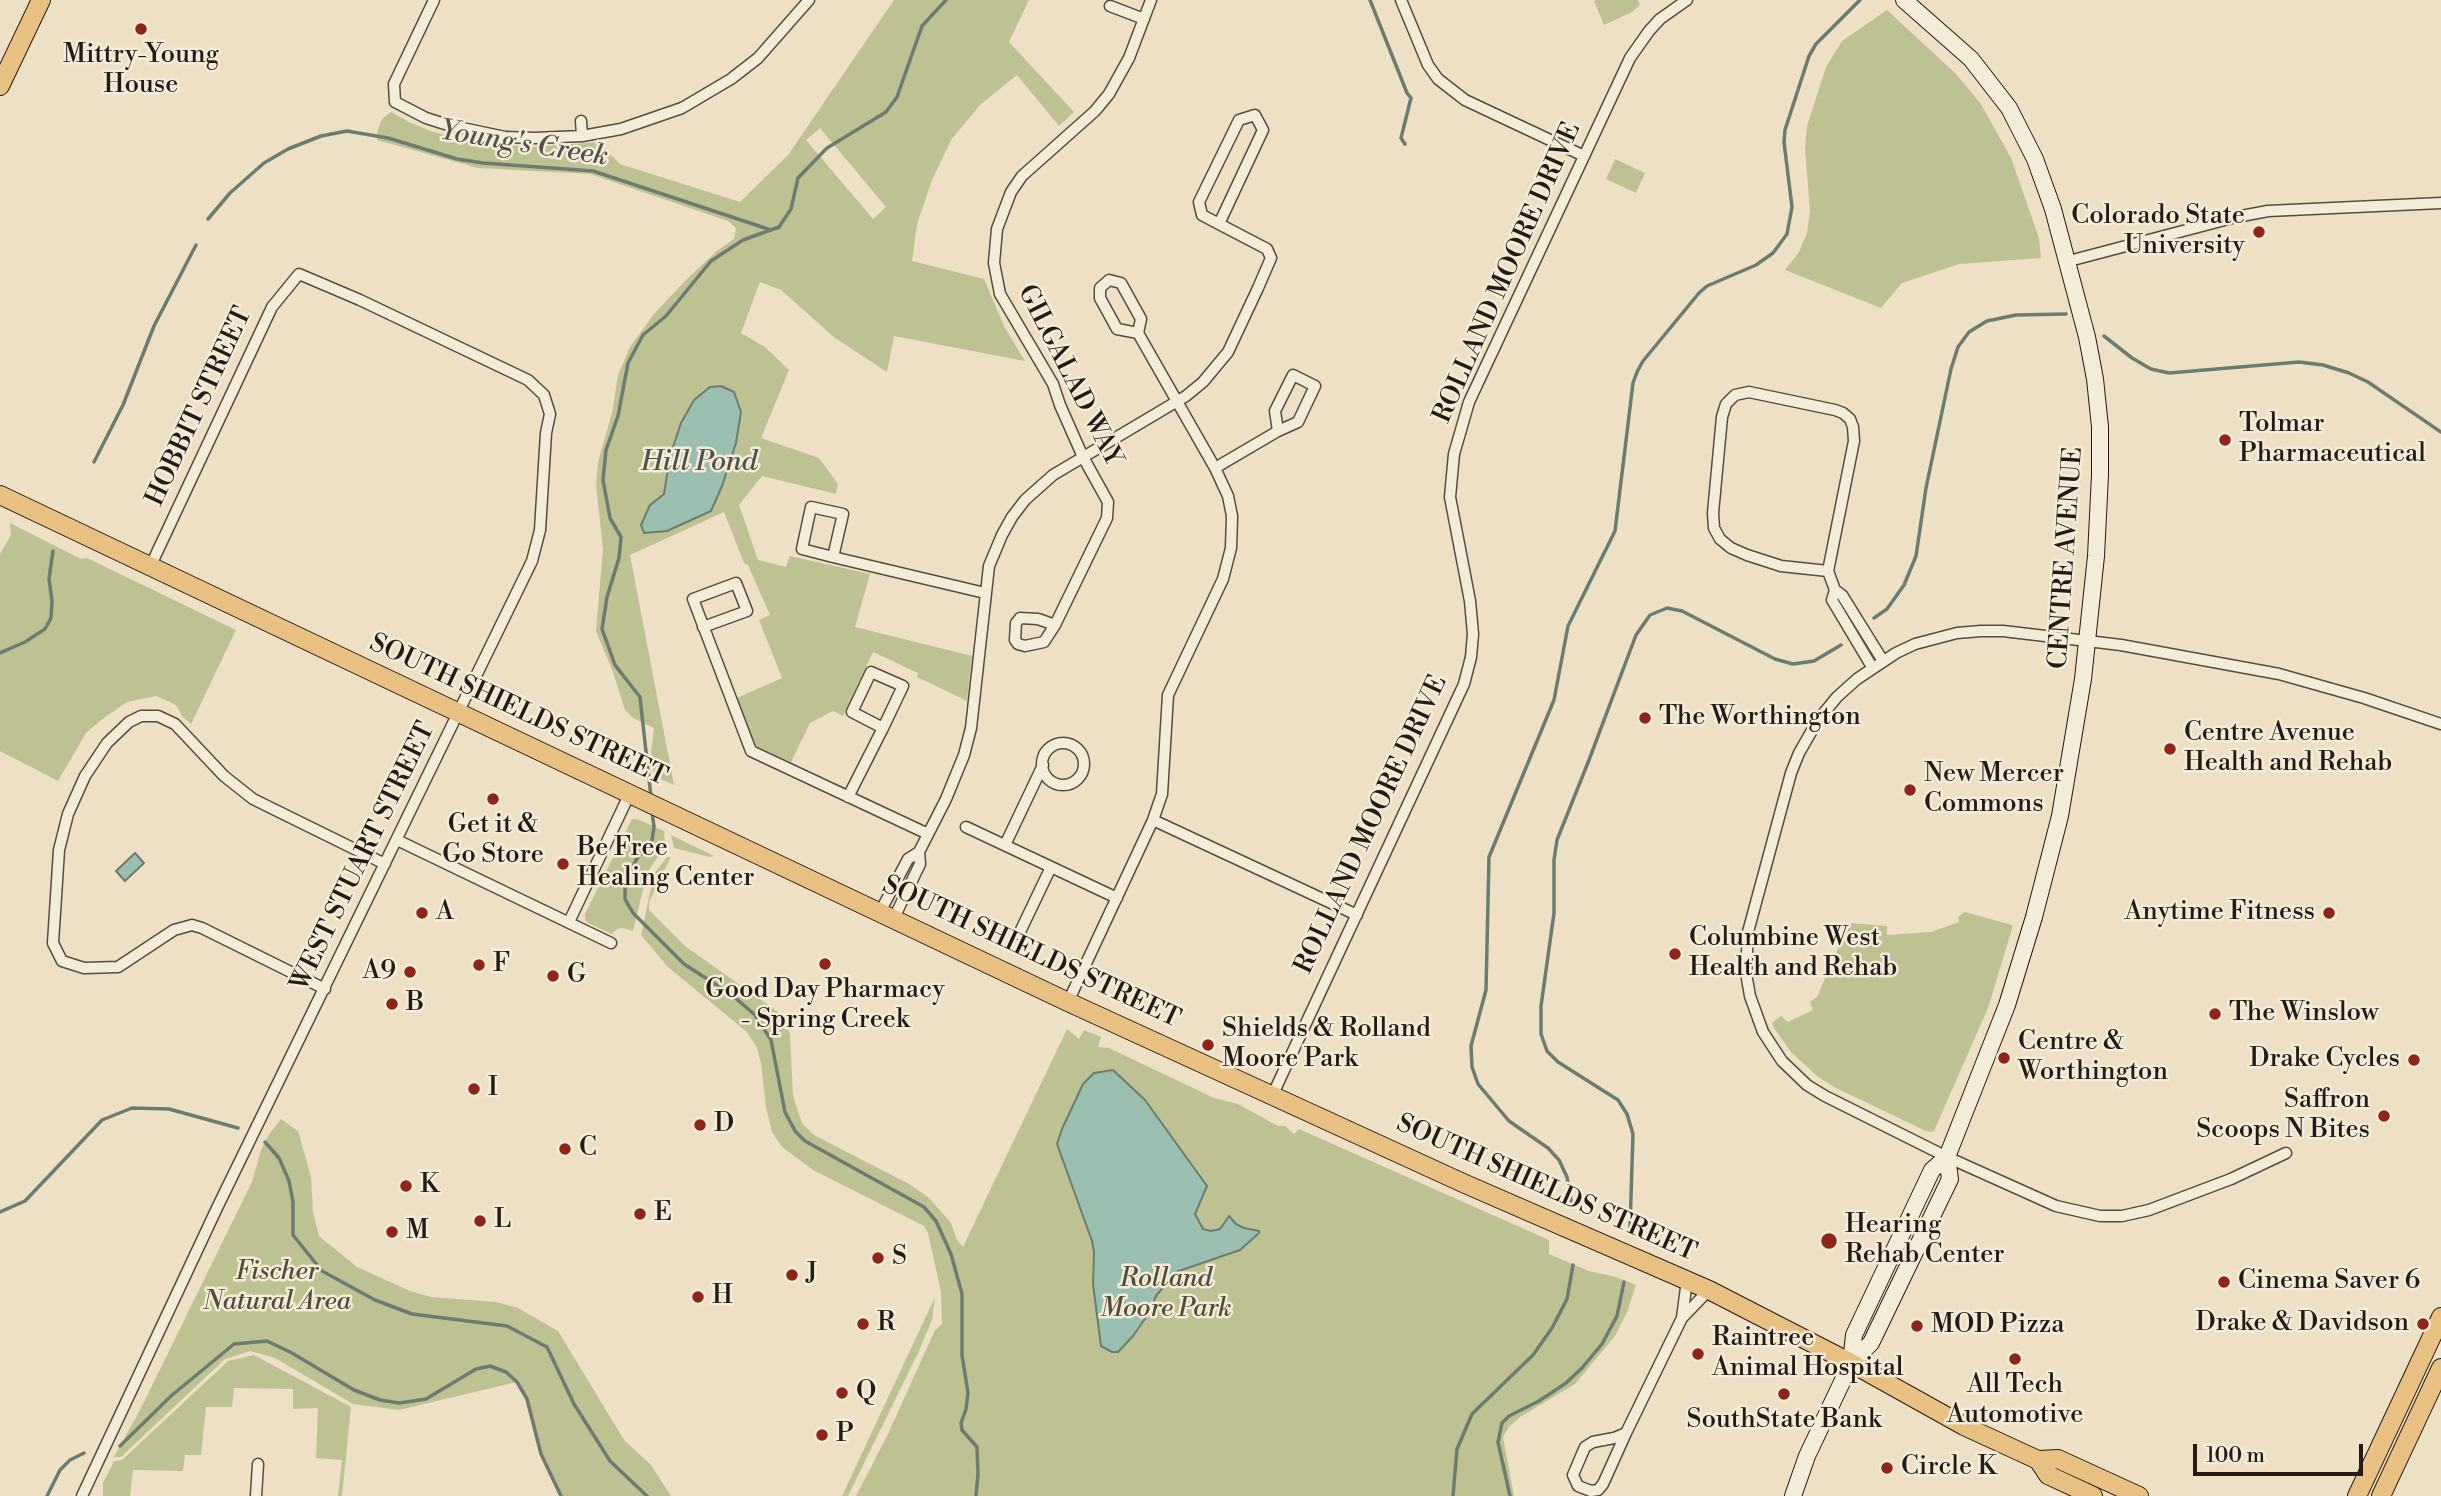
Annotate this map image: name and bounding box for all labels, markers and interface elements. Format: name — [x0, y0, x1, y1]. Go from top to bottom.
marker: Mittry-Young House — [133, 21, 149, 37]
place label: Mittry-Young House — [63, 40, 219, 102]
water label: Young's Creek — [438, 115, 610, 175]
street label: ROLLAND MOORE DRIVE — [1428, 118, 1588, 428]
place label: Colorado State University — [2071, 201, 2245, 262]
marker: Colorado State University — [2251, 224, 2267, 240]
street label: GILGALAD WAY — [1010, 280, 1128, 472]
street label: HOBBIT STREET — [140, 302, 260, 512]
place label: Tolmar Pharmaceutical — [2239, 409, 2426, 471]
marker: Tolmar Pharmaceutical — [2217, 432, 2233, 448]
water label: Hill Pond — [641, 446, 757, 480]
street label: CENTRE AVENUE — [2044, 446, 2090, 670]
street label: SOUTH SHIELDS STREET — [364, 628, 672, 794]
street label: ROLLAND MOORE DRIVE — [1289, 671, 1455, 979]
place label: The Worthington — [1659, 702, 1861, 734]
marker: The Worthington — [1637, 710, 1653, 726]
street label: WEST STUART STREET — [285, 717, 443, 997]
place label: Centre Avenue Health and Rehab — [2184, 718, 2392, 780]
marker: Centre Avenue Health and Rehab — [2162, 741, 2178, 757]
place label: New Mercer Commons — [1924, 759, 2064, 820]
marker: New Mercer Commons — [1902, 782, 1918, 798]
marker: Get it & Go Store — [485, 791, 501, 807]
place label: Get it & Go Store — [442, 810, 544, 872]
place label: Be Free Healing Center — [577, 833, 755, 894]
marker: Be Free Healing Center — [555, 856, 571, 872]
street label: SOUTH SHIELDS STREET — [877, 870, 1185, 1036]
place label: A — [436, 897, 454, 929]
place label: Anytime Fitness — [2125, 897, 2315, 929]
marker: A — [414, 905, 430, 921]
marker: Anytime Fitness — [2321, 905, 2337, 921]
place label: Columbine West Health and Rehab — [1689, 923, 1897, 984]
marker: Columbine West Health and Rehab — [1667, 946, 1683, 962]
place label: F — [493, 949, 510, 981]
place label: A9 — [362, 956, 396, 988]
marker: Good Day Pharmacy - Spring Creek — [817, 956, 833, 972]
marker: F — [471, 957, 487, 973]
place label: G — [567, 960, 586, 992]
marker: A9 — [402, 964, 418, 980]
marker: G — [545, 968, 561, 984]
place label: Good Day Pharmacy - Spring Creek — [705, 975, 945, 1036]
place label: B — [406, 988, 424, 1020]
marker: B — [384, 996, 400, 1012]
place label: The Winslow — [2229, 998, 2379, 1030]
marker: The Winslow — [2207, 1006, 2223, 1022]
place label: Shields & Rolland Moore Park — [1222, 1014, 1431, 1076]
place label: Centre & Worthington — [2018, 1027, 2168, 1088]
marker: Shields & Rolland Moore Park — [1200, 1037, 1216, 1053]
place label: Drake Cycles — [2249, 1044, 2400, 1076]
marker: Centre & Worthington — [1996, 1050, 2012, 1066]
marker: Drake Cycles — [2406, 1052, 2422, 1068]
place label: I — [488, 1073, 498, 1105]
marker: I — [466, 1081, 482, 1097]
place label: Saffron Scoops N Bites — [2196, 1085, 2370, 1146]
marker: Saffron Scoops N Bites — [2376, 1108, 2392, 1124]
place label: D — [714, 1109, 734, 1141]
street label: SOUTH SHIELDS STREET — [1391, 1109, 1701, 1269]
marker: D — [692, 1117, 708, 1133]
place label: C — [579, 1133, 597, 1165]
marker: C — [557, 1141, 573, 1157]
place label: K — [420, 1170, 439, 1202]
marker: K — [398, 1178, 414, 1194]
place label: E — [654, 1198, 672, 1230]
place label: L — [494, 1205, 511, 1237]
marker: E — [632, 1206, 648, 1222]
place label: Hearing Rehab Center — [1845, 1210, 2005, 1272]
marker: L — [472, 1213, 488, 1229]
place label: M — [406, 1216, 429, 1248]
marker: M — [384, 1224, 400, 1240]
marker: Hearing Rehab Center — [1819, 1231, 1839, 1251]
place label: S — [892, 1242, 907, 1274]
marker: S — [870, 1250, 886, 1266]
park label: Fischer Natural Area — [203, 1257, 351, 1318]
place label: J — [806, 1259, 818, 1291]
park label: Rolland Moore Park — [1100, 1264, 1232, 1326]
place label: Cinema Saver 6 — [2238, 1266, 2420, 1298]
marker: J — [784, 1267, 800, 1283]
marker: Cinema Saver 6 — [2216, 1274, 2232, 1290]
place label: H — [712, 1281, 733, 1313]
marker: H — [690, 1289, 706, 1305]
place label: R — [877, 1308, 895, 1340]
place label: Drake & Davidson — [2196, 1308, 2409, 1340]
place label: MOD Pizza — [1931, 1310, 2064, 1342]
marker: R — [855, 1316, 871, 1332]
marker: Drake & Davidson — [2415, 1316, 2431, 1332]
marker: MOD Pizza — [1909, 1318, 1925, 1334]
place label: Raintree Animal Hospital — [1712, 1323, 1903, 1384]
marker: Raintree Animal Hospital — [1690, 1346, 1706, 1362]
marker: All Tech Automotive — [2007, 1351, 2023, 1367]
place label: All Tech Automotive — [1947, 1370, 2083, 1432]
place label: Q — [856, 1377, 876, 1409]
marker: Q — [834, 1385, 850, 1401]
marker: SouthState Bank — [1776, 1386, 1792, 1402]
place label: SouthState Bank — [1686, 1405, 1882, 1437]
place label: P — [836, 1419, 854, 1451]
marker: P — [814, 1427, 830, 1443]
scale bar — [2196, 1430, 2366, 1474]
text: 100 m — [2206, 1443, 2265, 1469]
place label: Circle K — [1901, 1452, 1996, 1484]
marker: Circle K — [1879, 1460, 1895, 1476]

